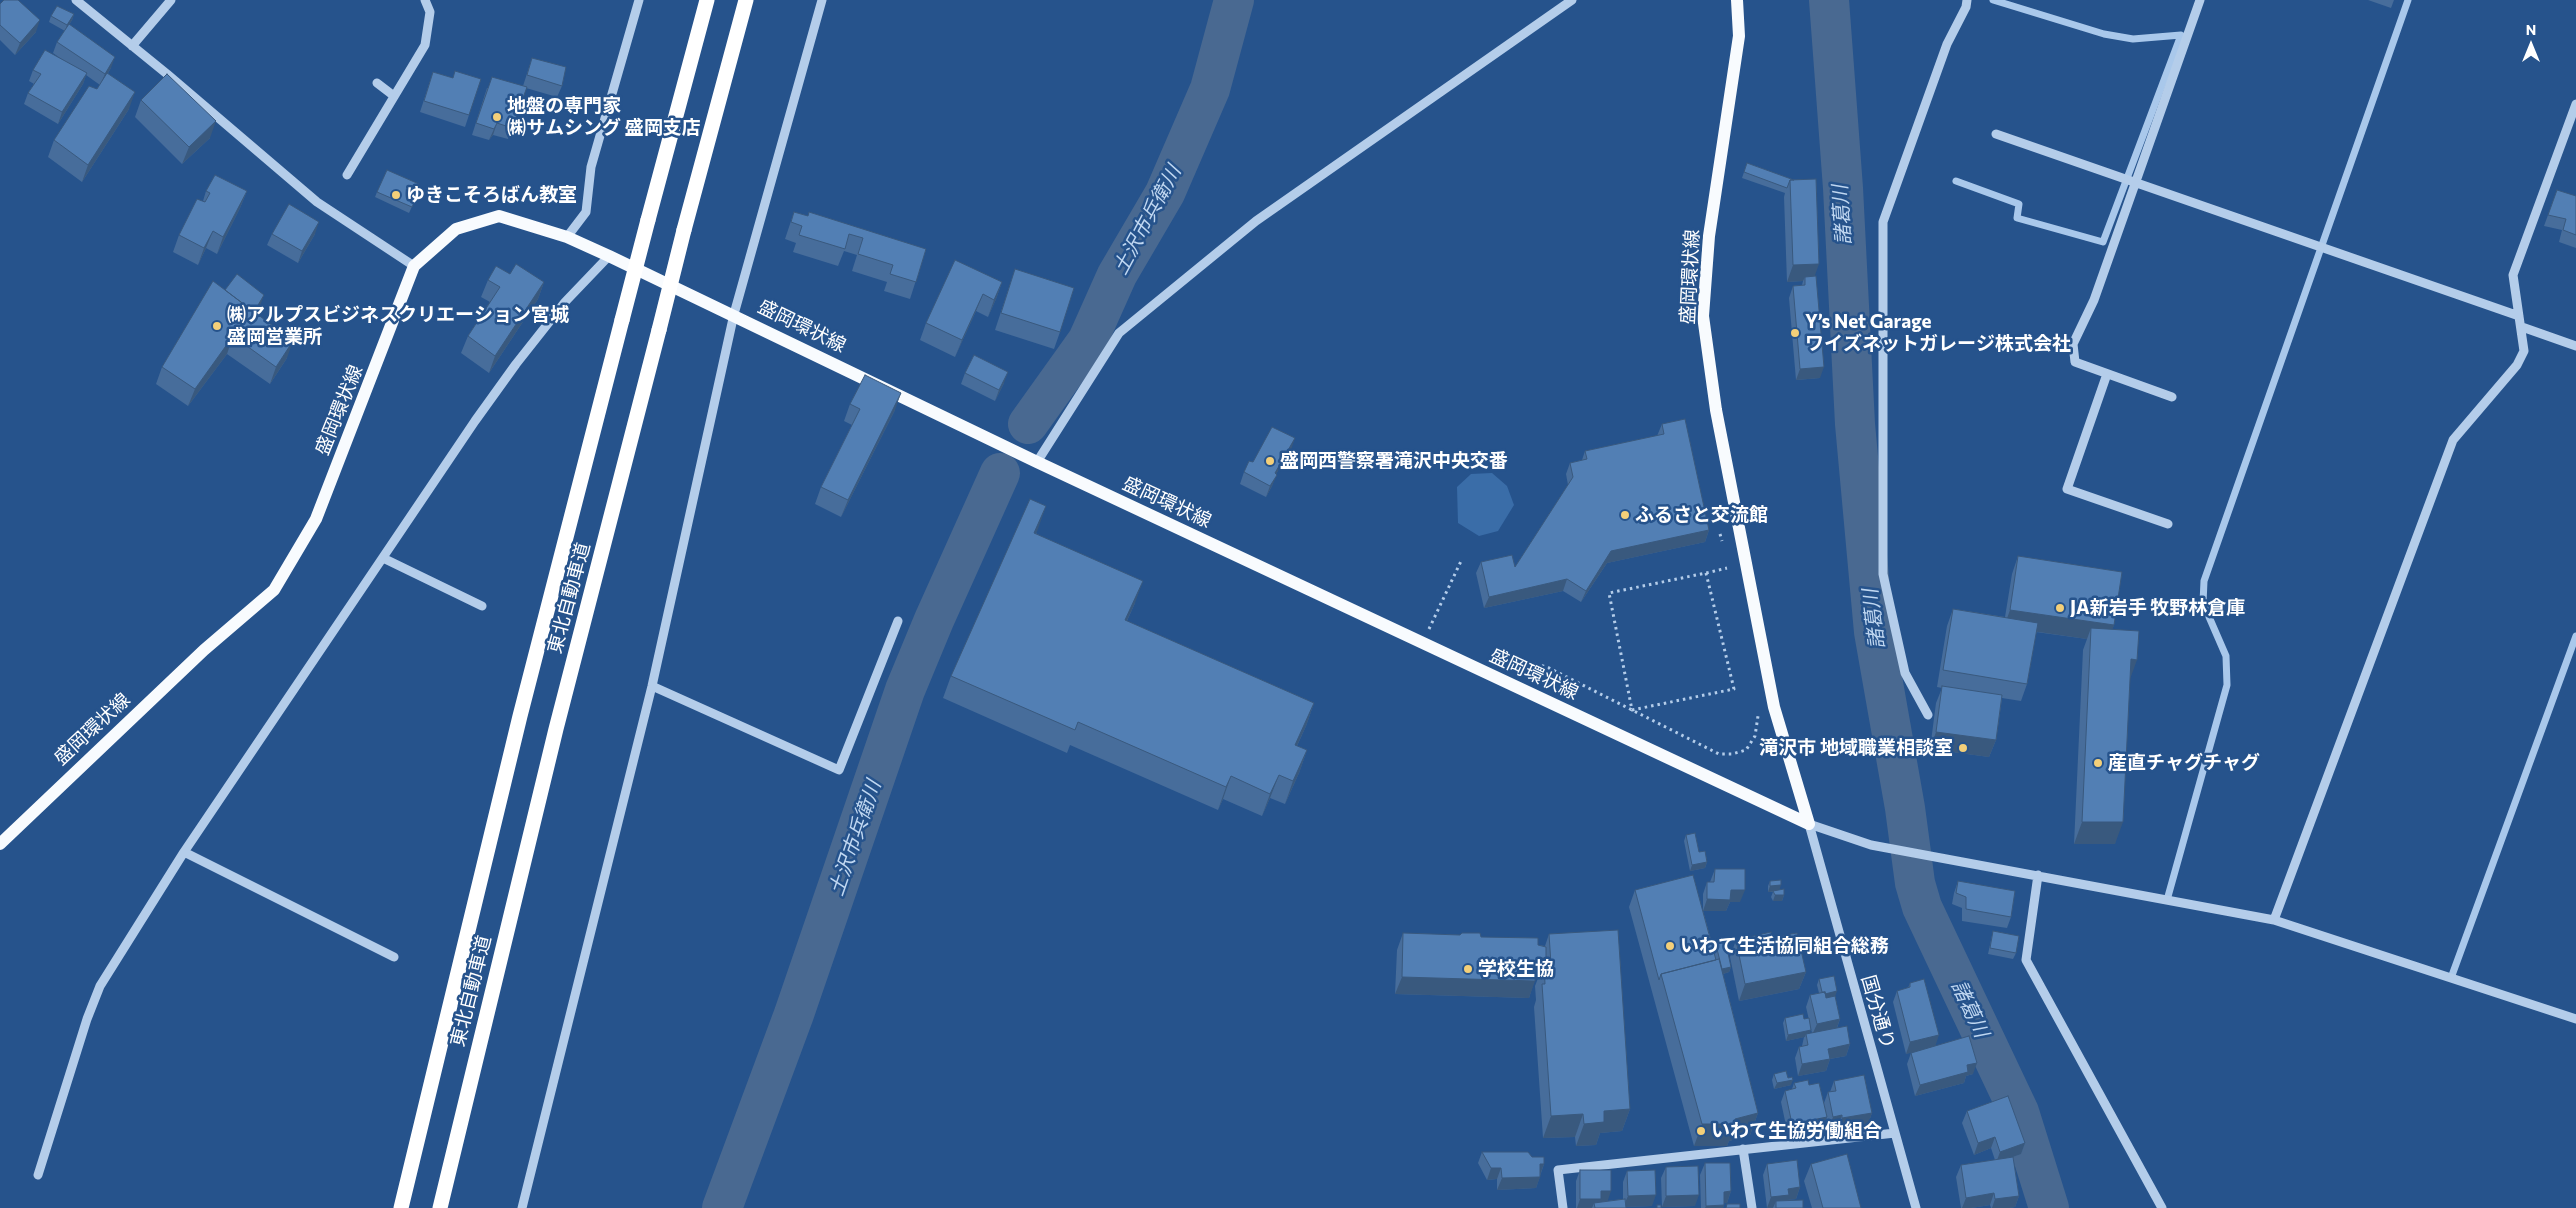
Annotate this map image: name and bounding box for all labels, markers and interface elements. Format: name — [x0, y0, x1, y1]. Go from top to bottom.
north arrow — [2506, 20, 2556, 70]
text: N — [2526, 21, 2536, 38]
place label: 地盤の専門家 ㈱サムシング 盛岡支店 — [507, 95, 701, 139]
marker: 地盤の専門家 ㈱サムシング 盛岡支店 — [491, 111, 503, 123]
water label: 土沢市兵衛川 — [1108, 161, 1186, 279]
place label: ゆきこそろばん教室 — [406, 184, 577, 206]
water label: 諸葛川 — [1828, 184, 1856, 246]
marker: ゆきこそろばん教室 — [390, 189, 402, 201]
street label: 盛岡環状線 — [1676, 229, 1704, 325]
street label: 盛岡環状線 — [754, 295, 850, 357]
place label: ㈱アルプスビジネスクリエーション宮城 盛岡営業所 — [227, 304, 569, 348]
place label: Y’s Net Garage ワイズネットガレージ株式会社 — [1805, 311, 2071, 355]
marker: ㈱アルプスビジネスクリエーション宮城 盛岡営業所 — [211, 320, 223, 332]
marker: Y’s Net Garage ワイズネットガレージ株式会社 — [1789, 327, 1801, 339]
street label: 盛岡環状線 — [311, 362, 367, 458]
place label: 盛岡西警察署滝沢中央交番 — [1280, 450, 1508, 472]
marker: 盛岡西警察署滝沢中央交番 — [1264, 455, 1276, 467]
street label: 盛岡環状線 — [1119, 472, 1215, 532]
place label: ふるさと交流館 — [1635, 504, 1768, 526]
marker: ふるさと交流館 — [1619, 509, 1631, 521]
street label: 東北自動車道 — [543, 540, 595, 656]
water label: 諸葛川 — [1858, 588, 1890, 650]
place label: JA新岩手 牧野林倉庫 — [2070, 597, 2245, 619]
marker: JA新岩手 牧野林倉庫 — [2054, 602, 2066, 614]
street label: 盛岡環状線 — [1486, 644, 1582, 704]
street label: 盛岡環状線 — [49, 688, 135, 770]
place label: 滝沢市 地域職業相談室 — [1759, 737, 1953, 759]
marker: 滝沢市 地域職業相談室 — [1957, 742, 1969, 754]
place label: 産直チャグチャグ — [2108, 752, 2260, 774]
marker: 産直チャグチャグ — [2092, 757, 2104, 769]
water label: 土沢市兵衛川 — [824, 777, 886, 899]
street label: 東北自動車道 — [446, 933, 496, 1049]
place label: いわて生活協同組合総務 — [1680, 935, 1889, 957]
marker: いわて生活協同組合総務 — [1664, 940, 1676, 952]
place label: 学校生協 — [1478, 958, 1554, 980]
marker: 学校生協 — [1462, 963, 1474, 975]
street label: 国分通り — [1857, 972, 1899, 1052]
water label: 諸葛川 — [1946, 977, 1994, 1041]
place label: いわて生協労働組合 — [1711, 1120, 1882, 1142]
marker: いわて生協労働組合 — [1695, 1125, 1707, 1137]

